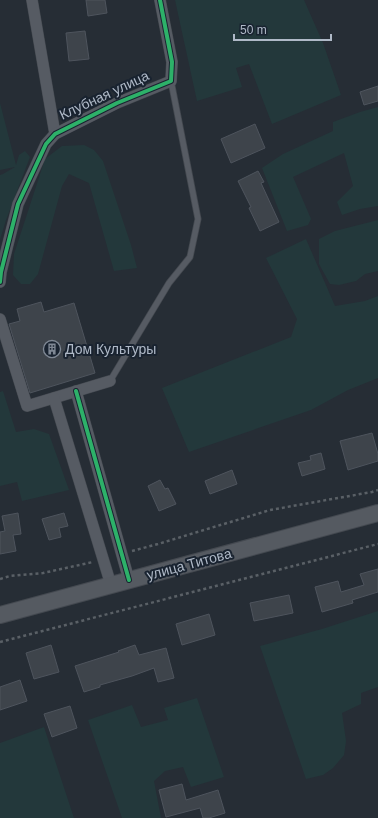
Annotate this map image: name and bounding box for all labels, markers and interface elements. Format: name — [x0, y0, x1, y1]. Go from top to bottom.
scale bar — [234, 16, 331, 42]
text: 50 m — [240, 23, 267, 37]
street label: Клубная улица — [57, 67, 152, 123]
building icon: Дом Культуры — [42, 339, 62, 359]
place label: Дом Культуры — [65, 341, 156, 357]
street label: улица Титова — [145, 545, 233, 583]

